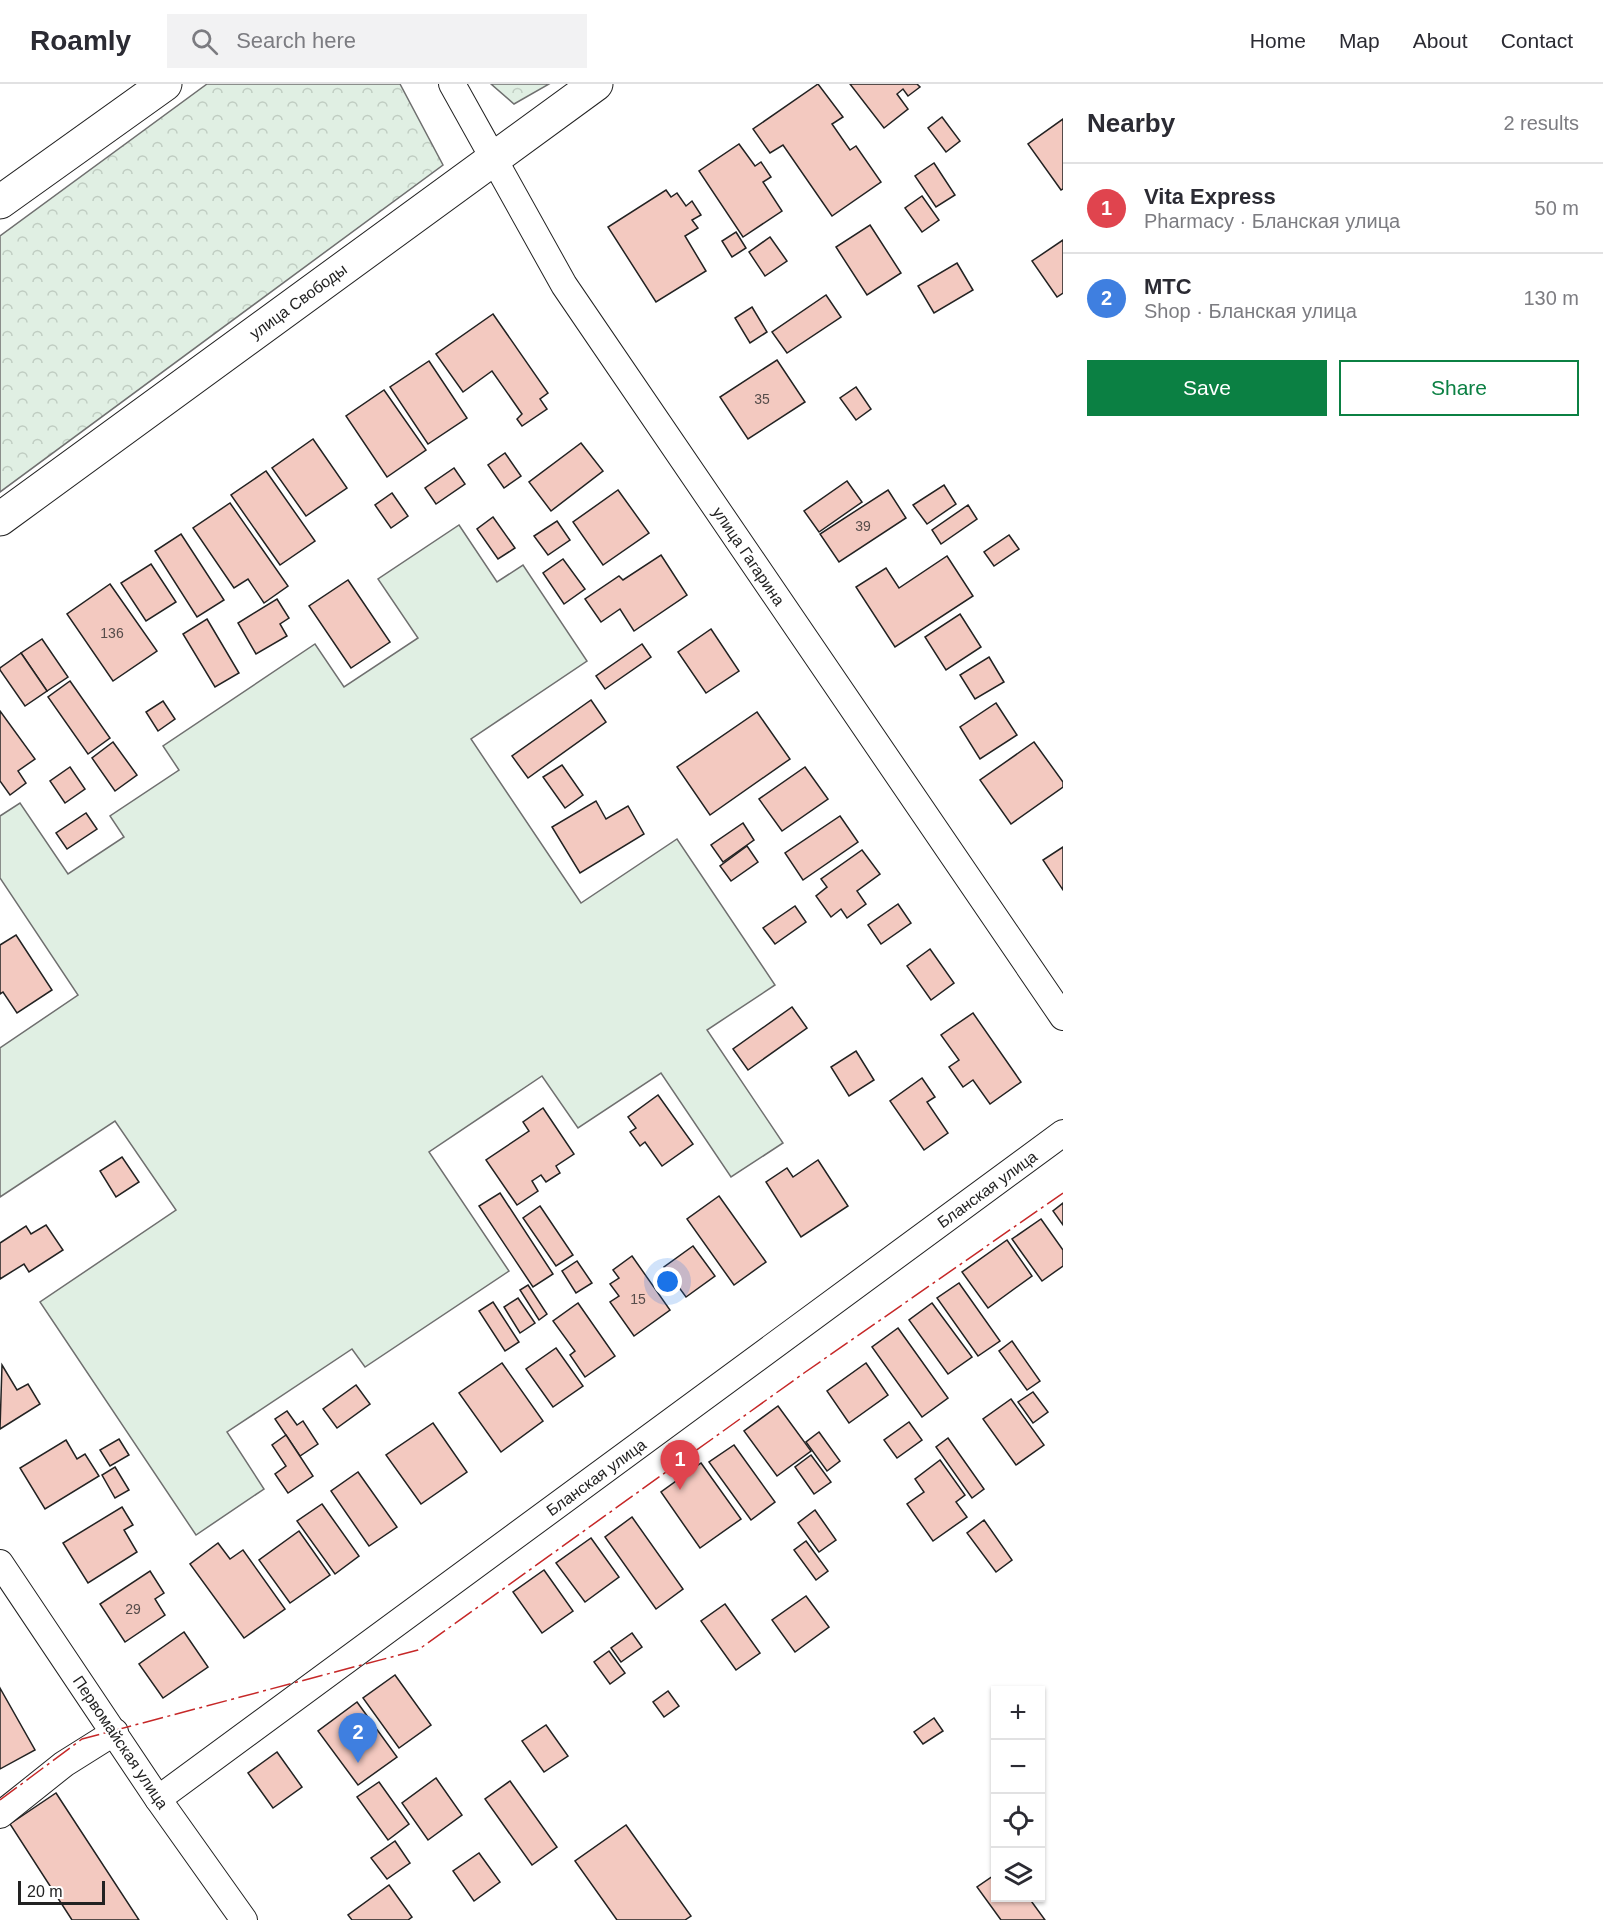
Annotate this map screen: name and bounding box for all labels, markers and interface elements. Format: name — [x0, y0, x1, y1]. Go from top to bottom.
search box — [167, 14, 587, 68]
text: Roamly — [30, 25, 131, 56]
icon: search — [188, 25, 221, 58]
text: Search here — [236, 28, 356, 53]
text: Home — [1250, 29, 1306, 52]
text: Map — [1339, 29, 1380, 52]
text: About — [1413, 29, 1468, 52]
text: Contact — [1501, 29, 1573, 52]
text: Nearby — [1087, 108, 1175, 138]
text: 2 results — [1503, 112, 1579, 134]
text: Vita Express — [1144, 184, 1276, 209]
text: 1 — [1101, 197, 1112, 219]
text: 50 m — [1535, 197, 1579, 219]
text: Pharmacy · Бланская улица — [1144, 210, 1400, 232]
street label: улица Свободы — [246, 261, 350, 342]
text: МТС — [1144, 274, 1192, 299]
text: 2 — [1101, 287, 1112, 309]
text: 130 m — [1523, 287, 1579, 309]
text: Shop · Бланская улица — [1144, 300, 1357, 322]
button: Save — [1087, 360, 1327, 416]
button: Share — [1339, 360, 1579, 416]
house number: 35 — [754, 391, 770, 407]
street label: улица Гагарина — [709, 504, 788, 609]
house number: 39 — [855, 518, 871, 534]
house number: 136 — [100, 625, 124, 641]
street label: Бланская улица — [934, 1148, 1040, 1231]
your location — [653, 1267, 682, 1296]
house number: 15 — [630, 1291, 646, 1307]
street label: Бланская улица — [543, 1436, 649, 1519]
pin: 1 — [660, 1440, 700, 1490]
house number: 29 — [125, 1601, 141, 1617]
street label: Первомайская улица — [70, 1673, 171, 1812]
map controls — [991, 1686, 1045, 1902]
button: + — [991, 1686, 1045, 1740]
pin: 2 — [338, 1714, 378, 1763]
button: − — [991, 1740, 1045, 1794]
button: locate — [991, 1794, 1045, 1848]
button: layers — [991, 1848, 1045, 1902]
scale bar — [18, 1878, 105, 1906]
text: 20 m — [27, 1883, 63, 1900]

